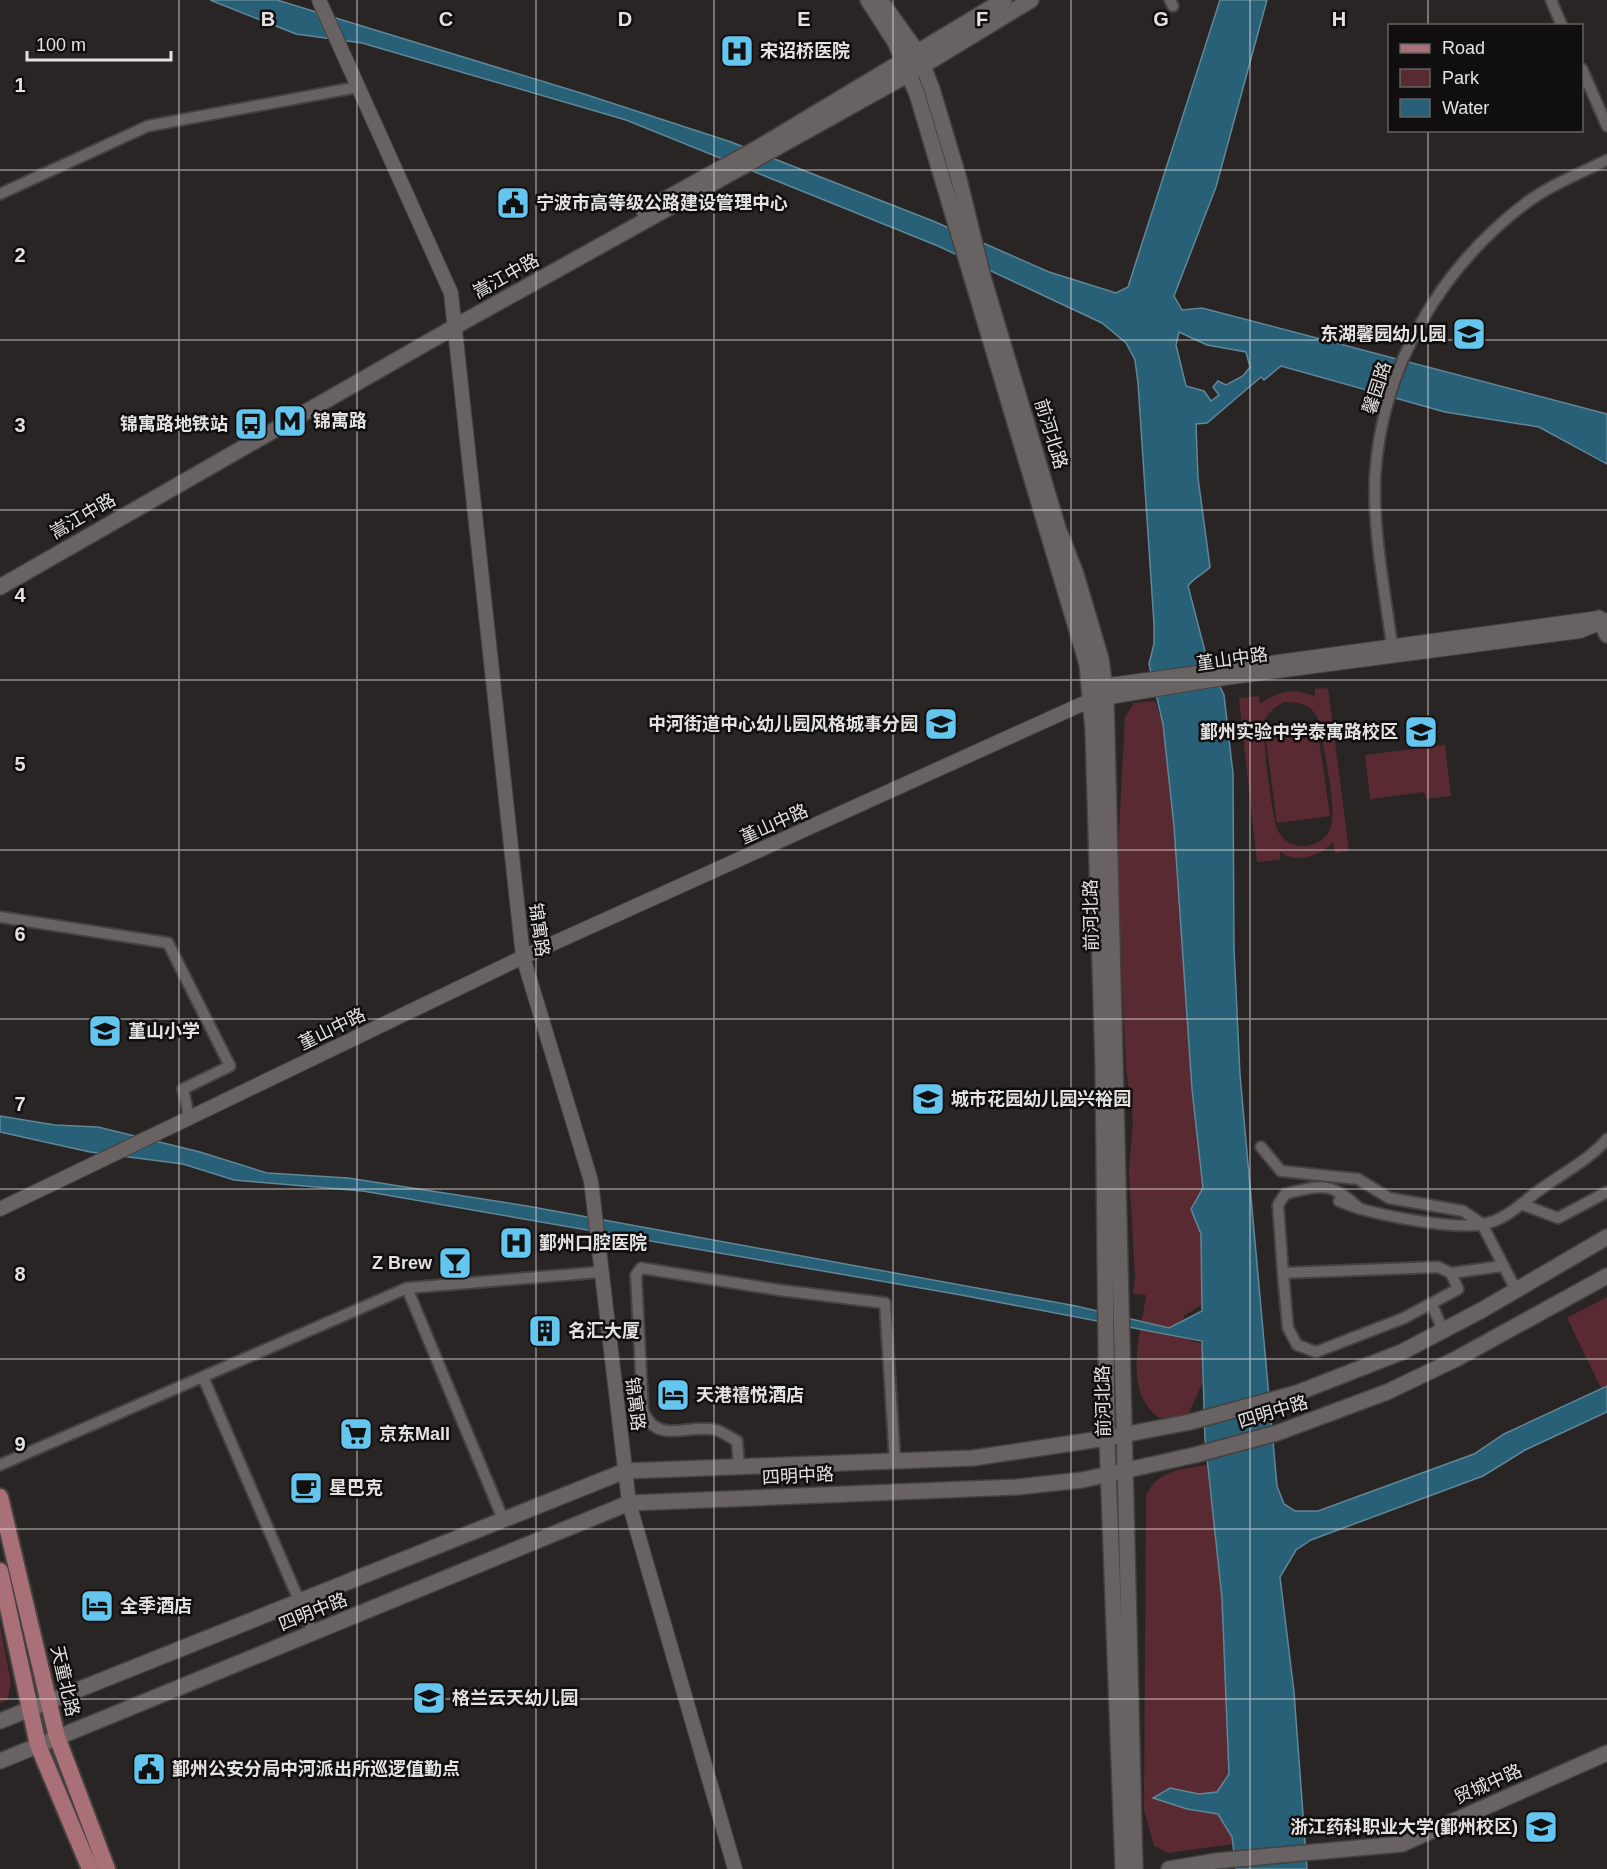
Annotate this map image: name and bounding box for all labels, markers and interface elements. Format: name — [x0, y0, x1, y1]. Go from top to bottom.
text: B — [261, 8, 275, 30]
text: C — [439, 8, 453, 30]
text: D — [618, 8, 632, 30]
text: E — [797, 8, 811, 30]
text: F — [976, 8, 988, 30]
text: G — [1153, 8, 1169, 30]
text: H — [1332, 8, 1346, 30]
scale bar — [27, 24, 171, 62]
legend — [1388, 24, 1583, 132]
hospital icon: 宋诏桥医院 — [719, 33, 755, 69]
text: 100 m — [36, 35, 86, 55]
text: Road — [1442, 38, 1485, 58]
place label: 宋诏桥医院 — [760, 41, 850, 61]
text: Park — [1442, 68, 1480, 88]
text: 1 — [14, 74, 26, 96]
text: Water — [1442, 98, 1489, 118]
public building icon: 宁波市高等级公路建设管理中心 — [495, 185, 531, 221]
place label: 宁波市高等级公路建设管理中心 — [536, 193, 788, 213]
text: 2 — [14, 244, 26, 266]
street label: 嵩江中路 — [470, 250, 542, 302]
school or university icon: 东湖馨园幼儿园 — [1451, 316, 1487, 352]
place label: 东湖馨园幼儿园 — [1320, 324, 1446, 344]
street label: 馨园路 — [1359, 359, 1395, 417]
street label: 前河北路 — [1031, 397, 1071, 471]
metro station icon: 锦寓路 — [272, 403, 308, 439]
bus stop icon: 锦寓路地铁站 — [233, 406, 269, 442]
place label: 锦寓路 — [313, 411, 367, 431]
text: 3 — [14, 414, 26, 436]
place label: 锦寓路地铁站 — [120, 414, 228, 434]
street label: 嵩江中路 — [47, 489, 119, 543]
text: 4 — [14, 584, 26, 606]
street label: 堇山中路 — [1195, 644, 1269, 674]
school or university icon: 中河街道中心幼儿园风格城事分园 — [923, 706, 959, 742]
place label: 中河街道中心幼儿园风格城事分园 — [648, 714, 918, 734]
school or university icon: 鄞州实验中学泰寓路校区 — [1403, 714, 1439, 750]
place label: 鄞州实验中学泰寓路校区 — [1200, 722, 1398, 742]
text: 5 — [14, 753, 26, 775]
street label: 堇山中路 — [737, 800, 811, 848]
street label: 前河北路 — [1080, 879, 1102, 951]
street label: 锦寓路 — [525, 902, 553, 958]
text: 6 — [14, 923, 26, 945]
street label: 堇山中路 — [295, 1004, 369, 1054]
school or university icon: 堇山小学 — [87, 1013, 123, 1049]
place label: 堇山小学 — [128, 1021, 200, 1041]
school or university icon: 城市花园幼儿园兴裕园 — [910, 1081, 946, 1117]
place label: 城市花园幼儿园兴裕园 — [951, 1089, 1131, 1109]
text: 7 — [14, 1093, 26, 1115]
hospital icon: 鄞州口腔医院 — [498, 1225, 534, 1261]
place label: 鄞州口腔医院 — [539, 1233, 647, 1253]
bar icon: Z Brew — [437, 1245, 473, 1281]
place label: Z Brew — [372, 1253, 433, 1273]
text: 8 — [14, 1263, 26, 1285]
building icon: 名汇大厦 — [527, 1313, 563, 1349]
place label: 名汇大厦 — [568, 1321, 640, 1341]
street label: 前河北路 — [1092, 1365, 1114, 1437]
street label: 锦寓路 — [622, 1376, 648, 1432]
hotel icon: 天港禧悦酒店 — [655, 1377, 691, 1413]
place label: 天港禧悦酒店 — [696, 1385, 804, 1405]
street label: 四明中路 — [1236, 1392, 1310, 1432]
supermarket icon: 京东Mall — [338, 1416, 374, 1452]
place label: 京东Mall — [379, 1424, 450, 1444]
text: 9 — [14, 1433, 26, 1455]
street label: 四明中路 — [762, 1464, 834, 1488]
cafe icon: 星巴克 — [288, 1470, 324, 1506]
place label: 星巴克 — [329, 1478, 383, 1498]
hotel icon: 全季酒店 — [79, 1588, 115, 1624]
street label: 四明中路 — [276, 1589, 350, 1635]
place label: 全季酒店 — [120, 1596, 192, 1616]
street label: 天童北路 — [47, 1644, 83, 1718]
school or university icon: 格兰云天幼儿园 — [411, 1680, 447, 1716]
place label: 格兰云天幼儿园 — [452, 1688, 578, 1708]
public building icon: 鄞州公安分局中河派出所巡逻值勤点 — [131, 1751, 167, 1787]
place label: 鄞州公安分局中河派出所巡逻值勤点 — [172, 1759, 460, 1779]
street label: 贸城中路 — [1451, 1760, 1525, 1808]
school or university icon: 浙江药科职业大学(鄞州校区) — [1523, 1809, 1559, 1845]
place label: 浙江药科职业大学(鄞州校区) — [1290, 1817, 1518, 1837]

